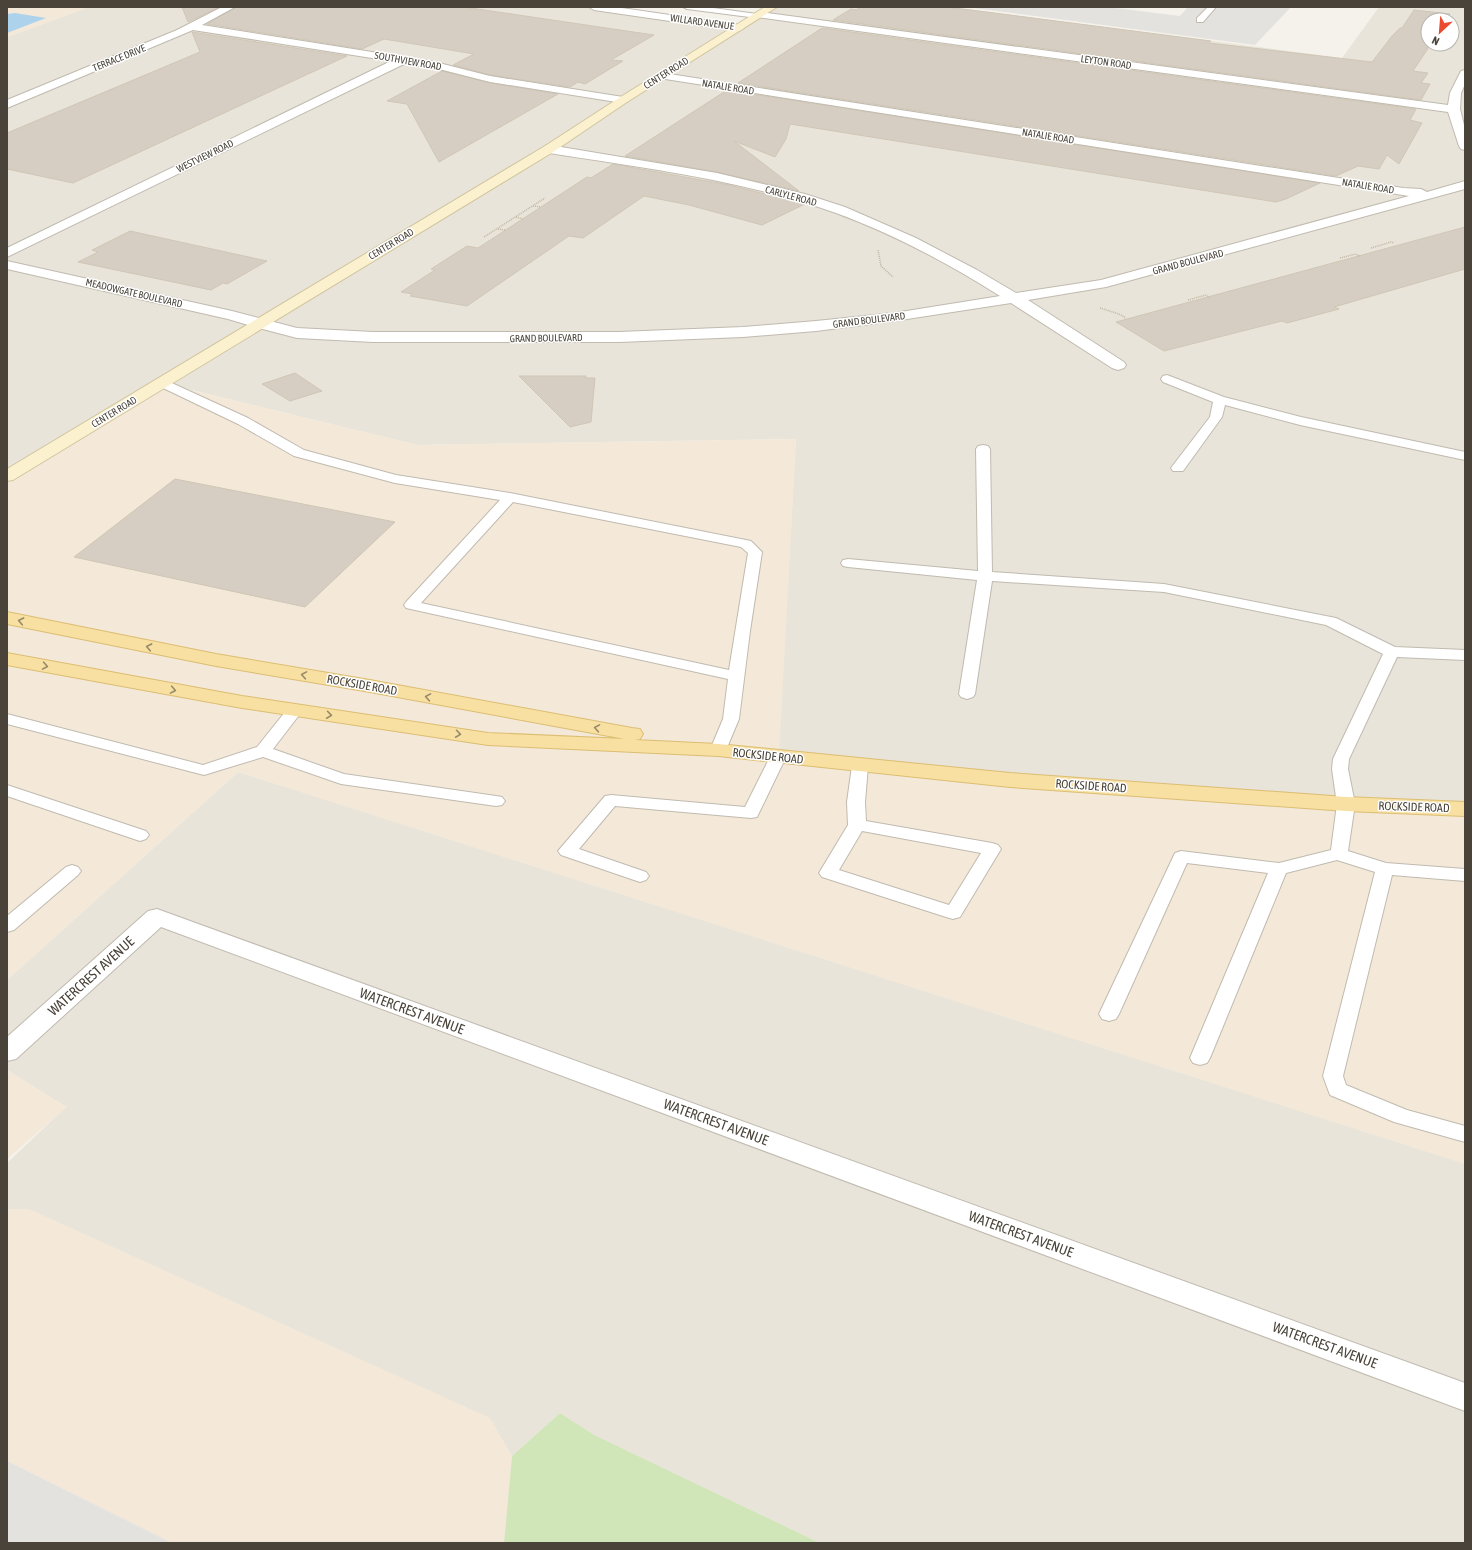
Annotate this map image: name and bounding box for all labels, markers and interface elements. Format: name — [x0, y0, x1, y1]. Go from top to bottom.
street label: WILLARD AVENUE — [669, 12, 735, 32]
north arrow — [1420, 12, 1460, 52]
text: N — [1430, 34, 1441, 48]
street label: TERRACE DRIVE — [91, 42, 148, 74]
street label: SOUTHVIEW ROAD — [374, 50, 443, 72]
street label: LEYTON ROAD — [1080, 53, 1132, 71]
street label: CENTER ROAD — [641, 55, 691, 91]
street label: NATALIE ROAD — [701, 77, 755, 97]
street label: NATALIE ROAD — [1021, 126, 1075, 146]
street label: WESTVIEW ROAD — [175, 137, 235, 174]
street label: NATALIE ROAD — [1341, 176, 1395, 196]
street label: CARLYLE ROAD — [764, 184, 818, 208]
street label: CENTER ROAD — [366, 226, 416, 262]
street label: GRAND BOULEVARD — [1151, 247, 1225, 277]
street label: MEADOWGATE BOULEVARD — [85, 277, 184, 310]
street label: GRAND BOULEVARD — [832, 310, 906, 330]
street label: GRAND BOULEVARD — [509, 332, 583, 344]
street label: CENTER ROAD — [89, 394, 139, 430]
one-way arrow — [18, 617, 24, 626]
one-way arrow — [145, 643, 152, 651]
one-way arrow — [42, 662, 48, 670]
one-way arrow — [301, 671, 307, 680]
street label: ROCKSIDE ROAD — [326, 672, 399, 698]
one-way arrow — [170, 685, 176, 693]
one-way arrow — [425, 693, 431, 702]
one-way arrow — [326, 710, 332, 719]
one-way arrow — [594, 724, 600, 733]
one-way arrow — [455, 729, 461, 738]
street label: ROCKSIDE ROAD — [732, 745, 804, 767]
street label: ROCKSIDE ROAD — [1055, 777, 1127, 795]
street label: ROCKSIDE ROAD — [1378, 799, 1450, 815]
street label: WATERCREST AVENUE — [45, 933, 137, 1019]
street label: WATERCREST AVENUE — [357, 985, 467, 1037]
street label: WATERCREST AVENUE — [661, 1096, 771, 1148]
street label: WATERCREST AVENUE — [966, 1208, 1076, 1260]
street label: WATERCREST AVENUE — [1270, 1319, 1380, 1371]

